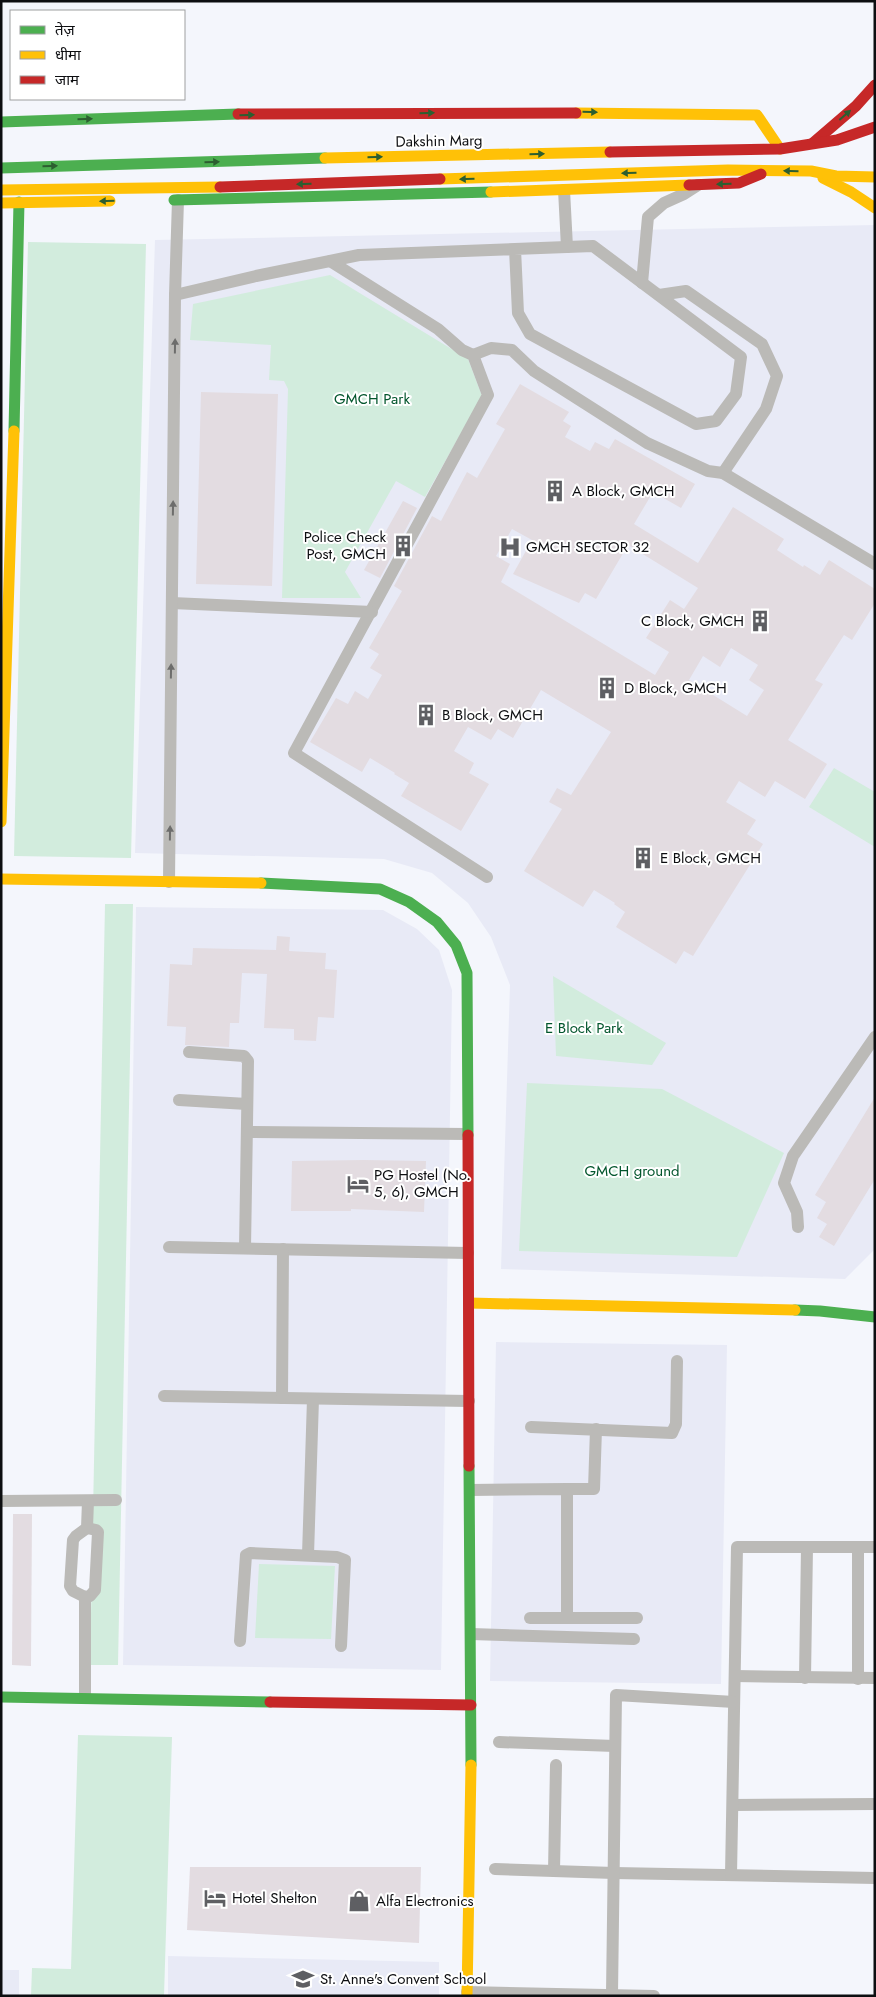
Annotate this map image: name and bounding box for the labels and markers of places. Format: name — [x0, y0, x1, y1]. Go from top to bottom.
building icon: A Block, GMCH — [542, 478, 568, 504]
place label: A Block, GMCH — [572, 480, 675, 502]
place label: Police Check Post, GMCH — [304, 526, 386, 565]
building icon: Police Check Post, GMCH — [390, 533, 416, 559]
hospital icon: GMCH SECTOR 32 — [497, 534, 523, 560]
place label: GMCH SECTOR 32 — [526, 536, 649, 558]
building icon: C Block, GMCH — [747, 608, 773, 634]
place label: C Block, GMCH — [641, 610, 744, 632]
building icon: D Block, GMCH — [594, 675, 620, 701]
place label: D Block, GMCH — [624, 677, 727, 699]
building icon: B Block, GMCH — [413, 702, 439, 728]
place label: B Block, GMCH — [442, 704, 543, 726]
building icon: E Block, GMCH — [630, 845, 656, 871]
place label: E Block, GMCH — [660, 847, 761, 869]
place label: PG Hostel (No. 5, 6), GMCH — [374, 1164, 471, 1203]
hotel icon: PG Hostel (No. 5, 6), GMCH — [345, 1171, 371, 1197]
hotel icon: Hotel Shelton — [202, 1885, 228, 1911]
place label: Hotel Shelton — [232, 1887, 317, 1909]
shop icon: Alfa Electronics — [346, 1888, 372, 1914]
place label: Alfa Electronics — [376, 1890, 474, 1912]
school or university icon: St. Anne's Convent School — [290, 1966, 316, 1992]
place label: St. Anne's Convent School — [320, 1968, 487, 1990]

